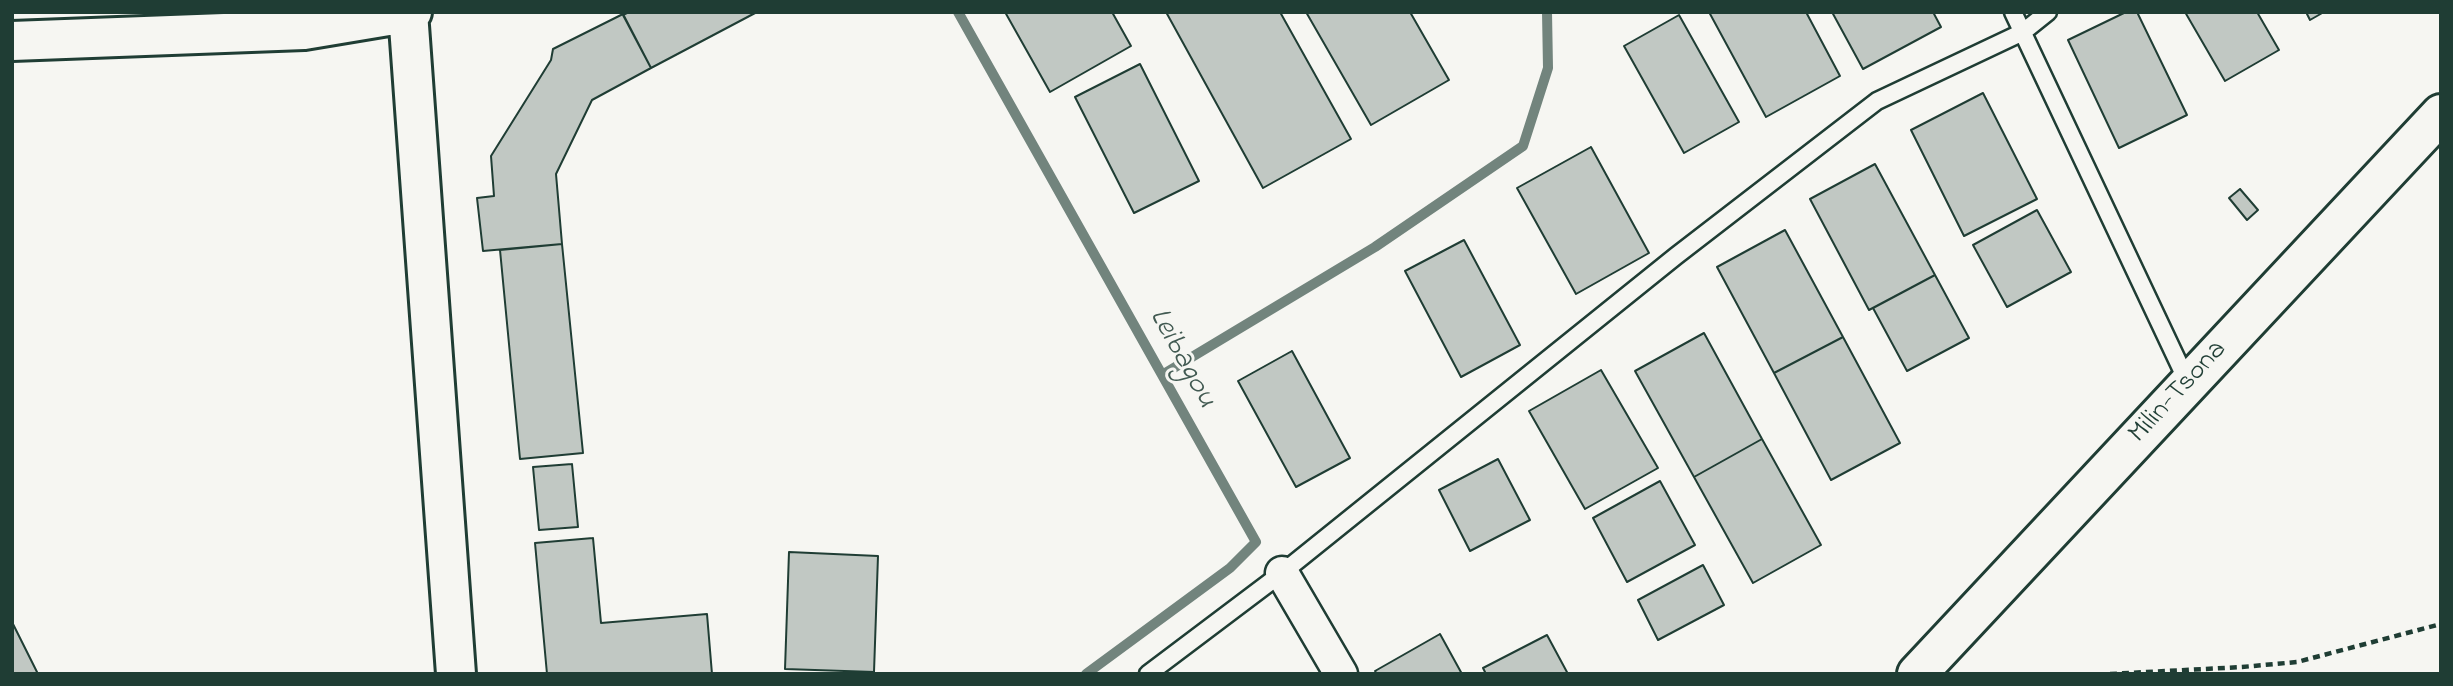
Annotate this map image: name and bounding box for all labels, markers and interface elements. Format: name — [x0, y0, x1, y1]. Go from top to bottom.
water label: Leibagou — [1139, 303, 1223, 415]
street label: Milin-Tsona — [2123, 335, 2235, 451]

